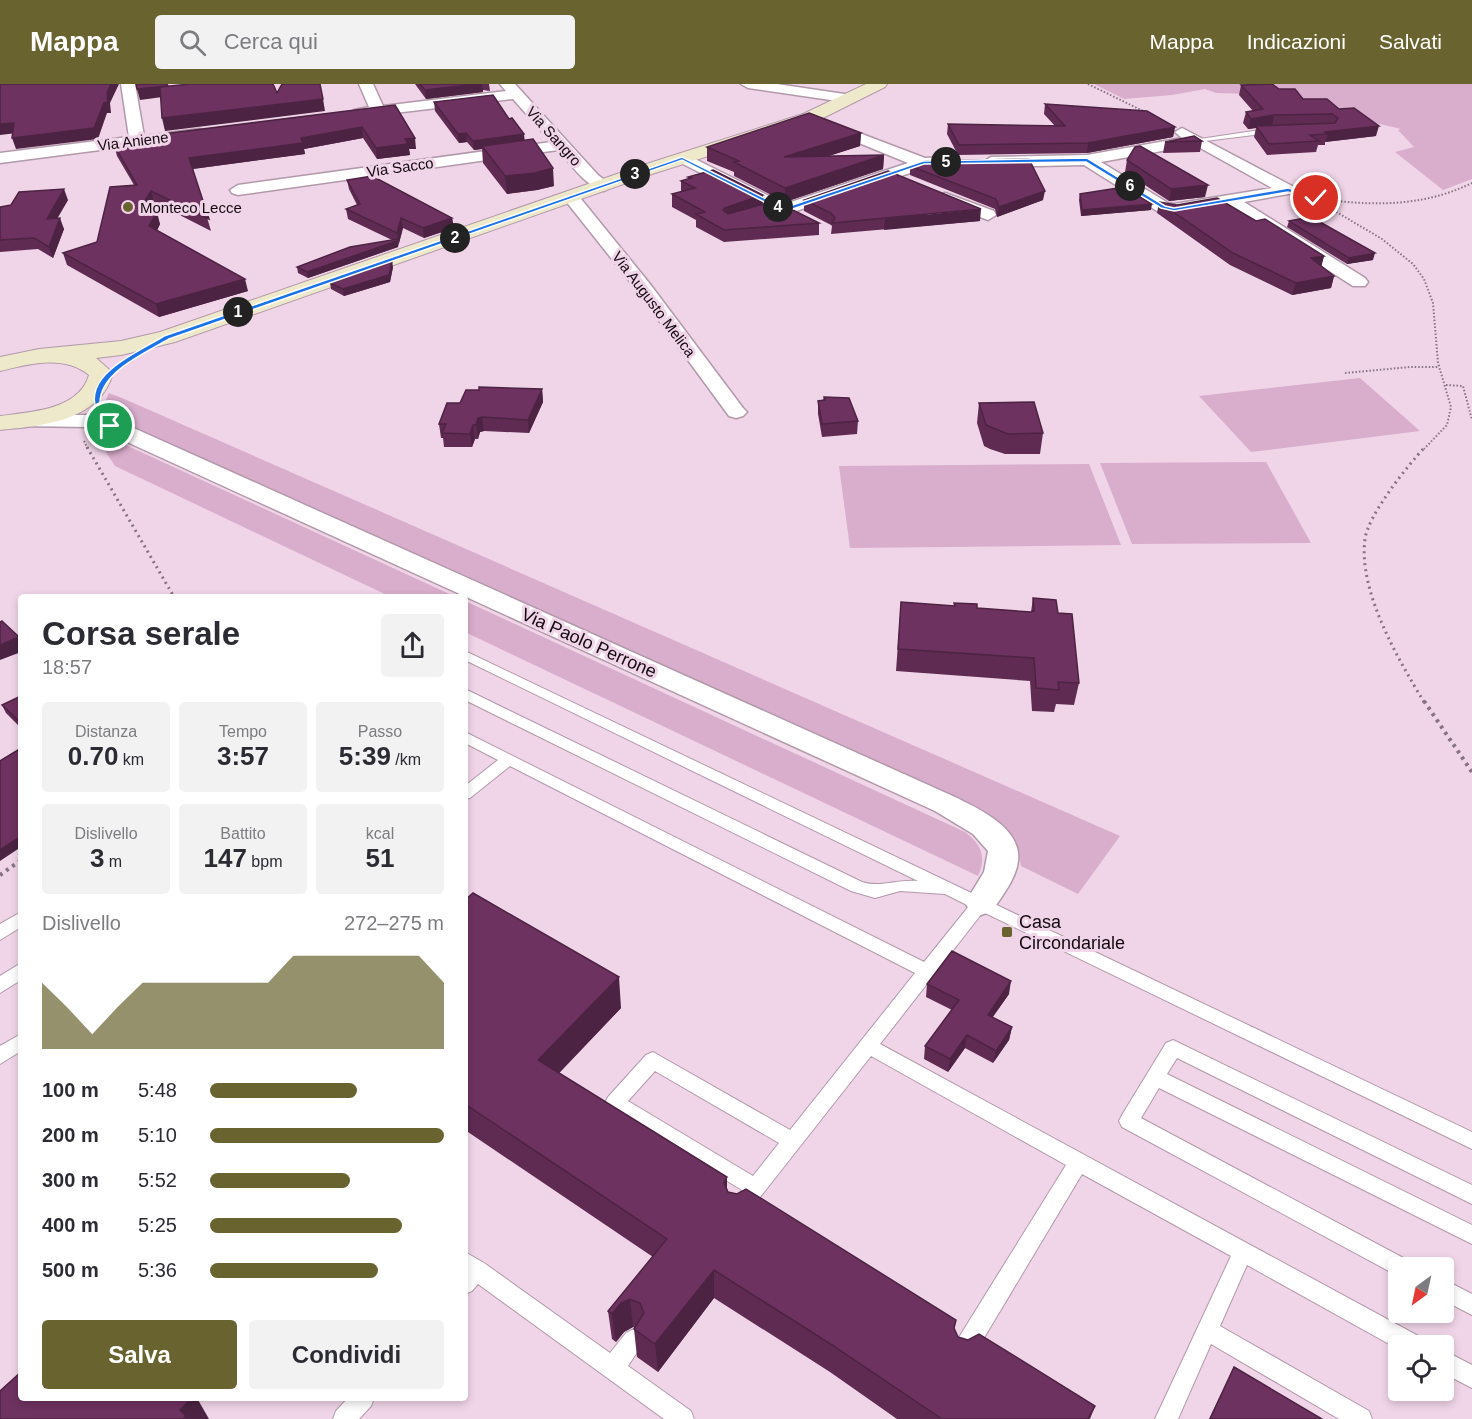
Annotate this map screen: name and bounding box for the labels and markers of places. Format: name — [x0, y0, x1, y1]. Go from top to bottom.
pin: 5 — [931, 147, 961, 177]
pin: 3 — [620, 159, 650, 189]
pin: 6 — [1115, 171, 1145, 201]
pin — [1290, 172, 1341, 223]
pin: 4 — [763, 192, 793, 222]
place label: Monteco Lecce — [140, 199, 242, 216]
marker: Monteco Lecce — [121, 200, 135, 214]
pin: 2 — [440, 223, 470, 253]
pin: 1 — [223, 297, 253, 327]
pin — [84, 400, 135, 451]
place label: Casa Circondariale — [1019, 912, 1125, 953]
marker: Casa Circondariale — [1000, 925, 1014, 939]

